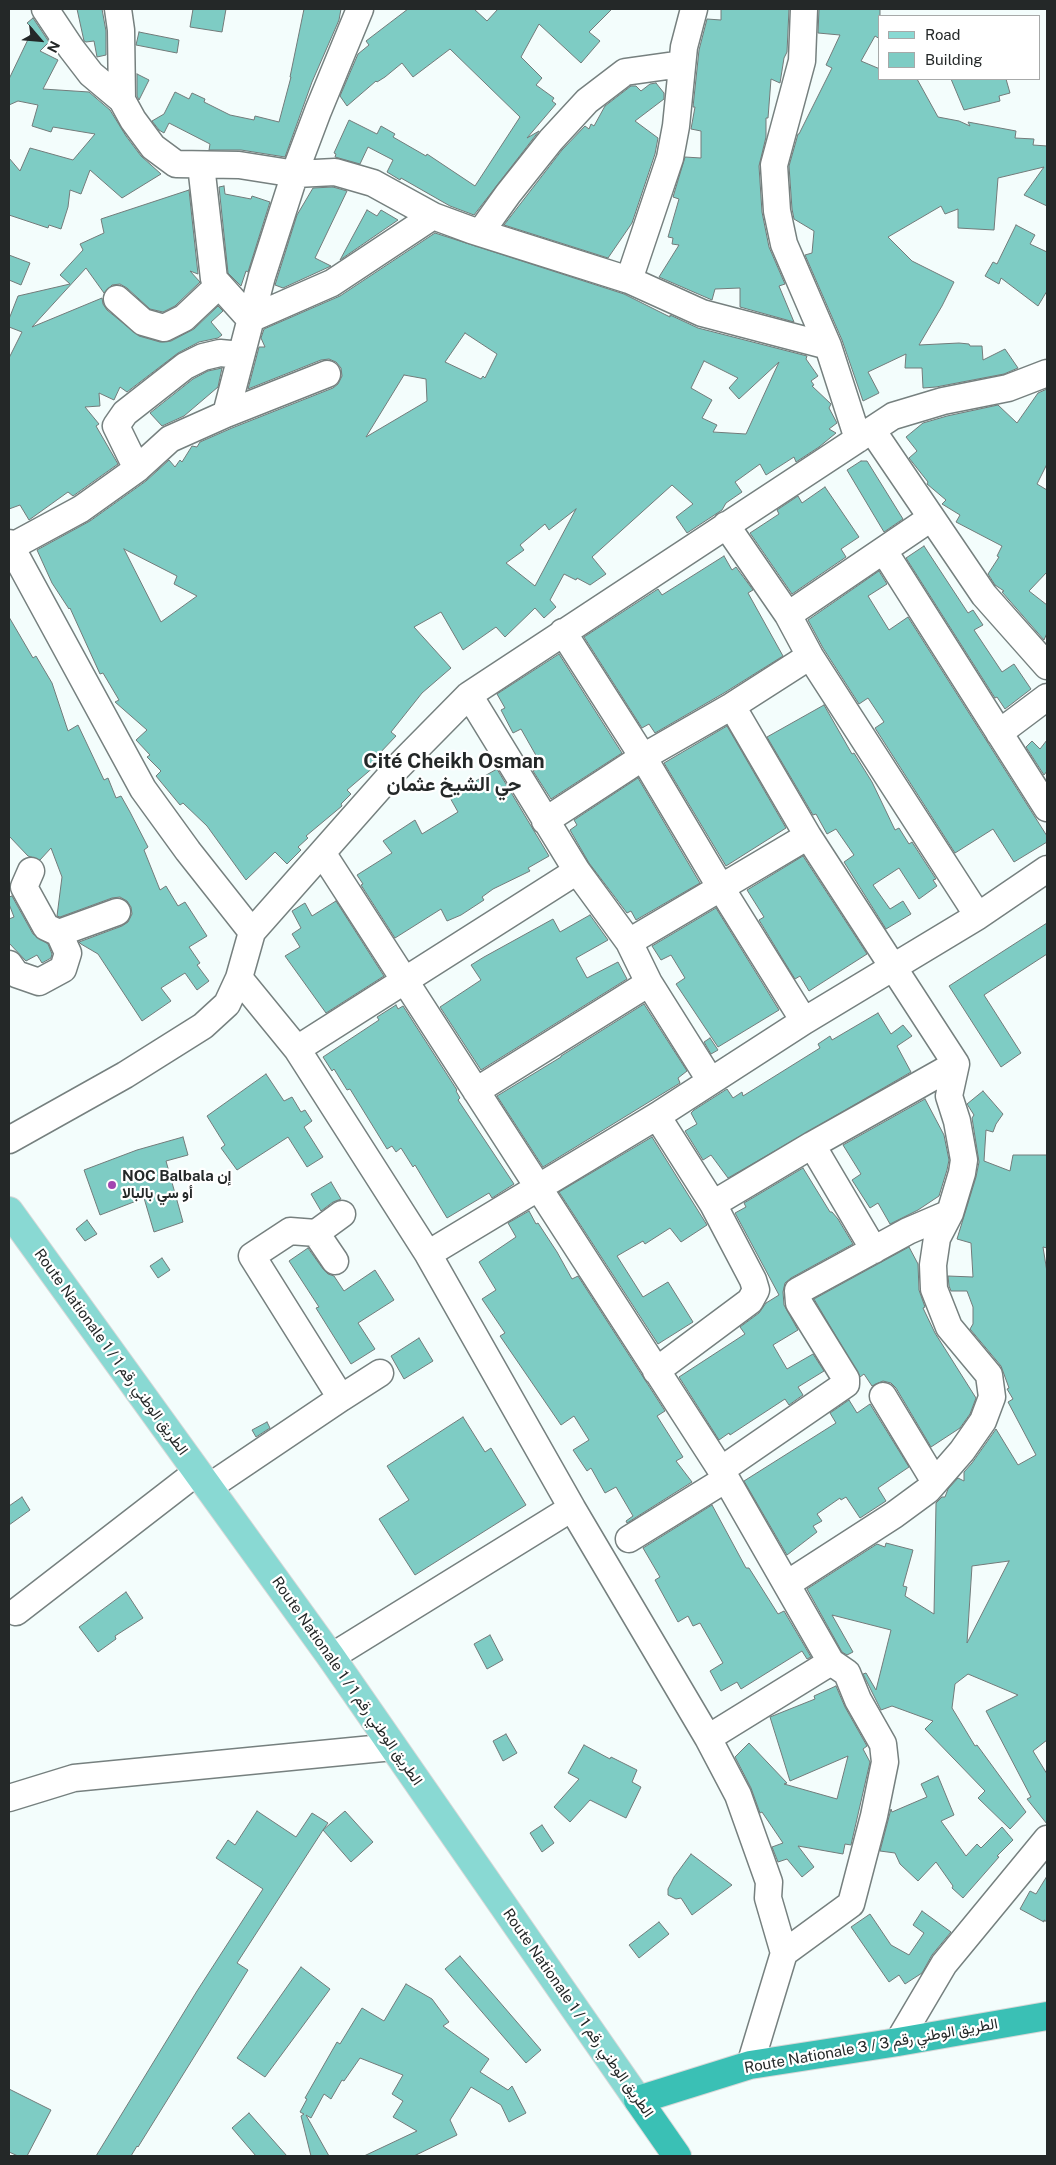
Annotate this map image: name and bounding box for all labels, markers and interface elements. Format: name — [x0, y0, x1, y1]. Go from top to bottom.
north arrow — [15, 15, 65, 65]
legend — [878, 15, 1041, 80]
text: Road — [925, 26, 961, 43]
text: N — [44, 38, 63, 55]
text: Building — [925, 51, 983, 68]
district label: Cité Cheikh Osman حي الشيخ عثمان — [363, 750, 545, 797]
place label: NOC Balbala إن أو سي بالبالا — [122, 1167, 231, 1202]
marker: NOC Balbala إن أو سي بالبالا — [106, 1179, 118, 1191]
street label: Route Nationale 1 / الطريق الوطني رقم 1 — [30, 1245, 192, 1459]
street label: Route Nationale 1 / الطريق الوطني رقم 1 — [268, 1573, 426, 1789]
street label: Route Nationale 1 / الطريق الوطني رقم 1 — [499, 1905, 657, 2121]
street label: Route Nationale 3 / الطريق الوطني رقم 3 — [743, 2015, 999, 2077]

